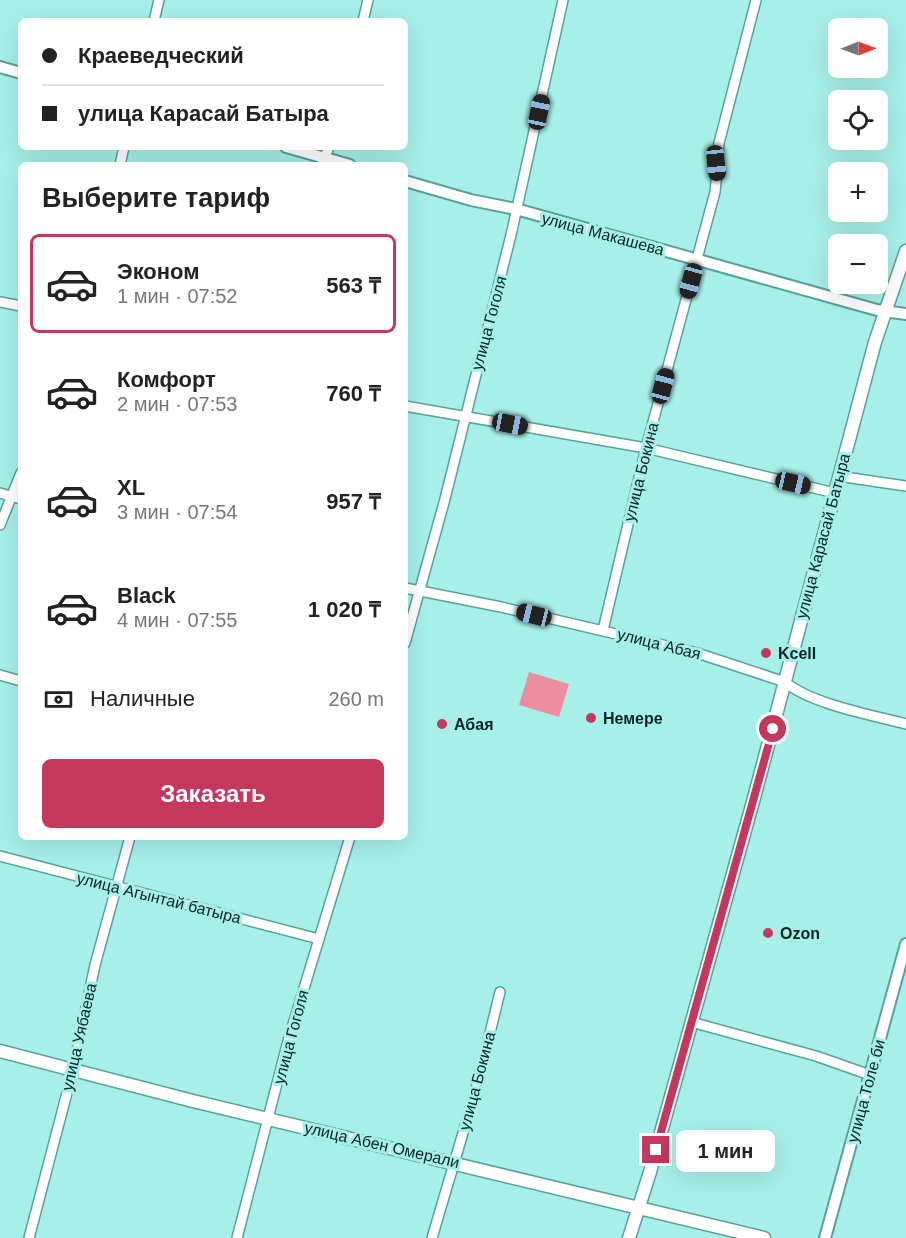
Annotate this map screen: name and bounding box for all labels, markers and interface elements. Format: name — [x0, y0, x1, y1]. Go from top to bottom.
north arrow — [828, 18, 888, 78]
map controls — [828, 18, 888, 294]
text: Краеведческий — [78, 43, 244, 68]
button: locate — [828, 90, 888, 150]
car — [526, 93, 552, 131]
text: улица Карасай Батыра — [78, 101, 329, 126]
car — [705, 144, 727, 182]
button: + — [828, 162, 888, 222]
text: Выберите тариф — [42, 183, 270, 213]
street label: улица Макашева — [540, 209, 666, 259]
button: − — [828, 234, 888, 294]
icon: car — [45, 257, 99, 311]
text: Эконом — [117, 259, 200, 284]
car — [678, 261, 704, 301]
text: 563 ₸ — [326, 273, 381, 298]
street label: улица Гоголя — [468, 274, 510, 372]
text: 1 мин · 07:52 — [117, 285, 237, 307]
icon: car — [45, 365, 99, 419]
car — [650, 366, 676, 406]
text: Комфорт — [117, 367, 216, 392]
text: 760 ₸ — [326, 381, 381, 406]
text: 2 мин · 07:53 — [117, 393, 237, 415]
car — [491, 412, 529, 436]
street label: улица Бокина — [620, 421, 662, 523]
street label: улица Карасай Батыра — [793, 451, 853, 620]
car — [773, 470, 813, 496]
icon: car — [45, 473, 99, 527]
text: XL — [117, 475, 145, 500]
text: 957 ₸ — [326, 489, 381, 514]
text: 3 мин · 07:54 — [117, 501, 237, 523]
icon: car — [45, 581, 99, 635]
text: Black — [117, 583, 176, 608]
text: 1 020 ₸ — [308, 597, 381, 622]
car — [514, 602, 554, 628]
text: 4 мин · 07:55 — [117, 609, 237, 631]
street label: улица Абая — [615, 625, 703, 663]
place label: Kcell — [778, 645, 816, 662]
marker: Kcell — [759, 646, 773, 660]
icon: cash — [42, 683, 75, 716]
text: Наличные — [90, 686, 195, 711]
text: 260 m — [328, 688, 384, 710]
place label: Немере — [603, 710, 663, 727]
marker: Немере — [584, 711, 598, 725]
route start — [759, 715, 786, 742]
place label: Абая — [454, 716, 493, 733]
marker: Абая — [435, 717, 449, 731]
button: Заказать — [42, 759, 384, 828]
street label: улица Агынтай батыра — [75, 869, 243, 927]
place label: Ozon — [780, 925, 820, 942]
marker: Ozon — [761, 926, 775, 940]
street label: улица Уябаева — [58, 981, 100, 1093]
street label: улица Гоголя — [270, 988, 312, 1086]
street label: улица Бокина — [456, 1030, 498, 1132]
street label: улица Толе би — [844, 1037, 888, 1145]
street label: улица Абен Омерали — [303, 1119, 461, 1171]
callout: 1 мин — [677, 1129, 776, 1171]
route end — [642, 1136, 669, 1163]
text: 1 мин — [698, 1140, 753, 1162]

